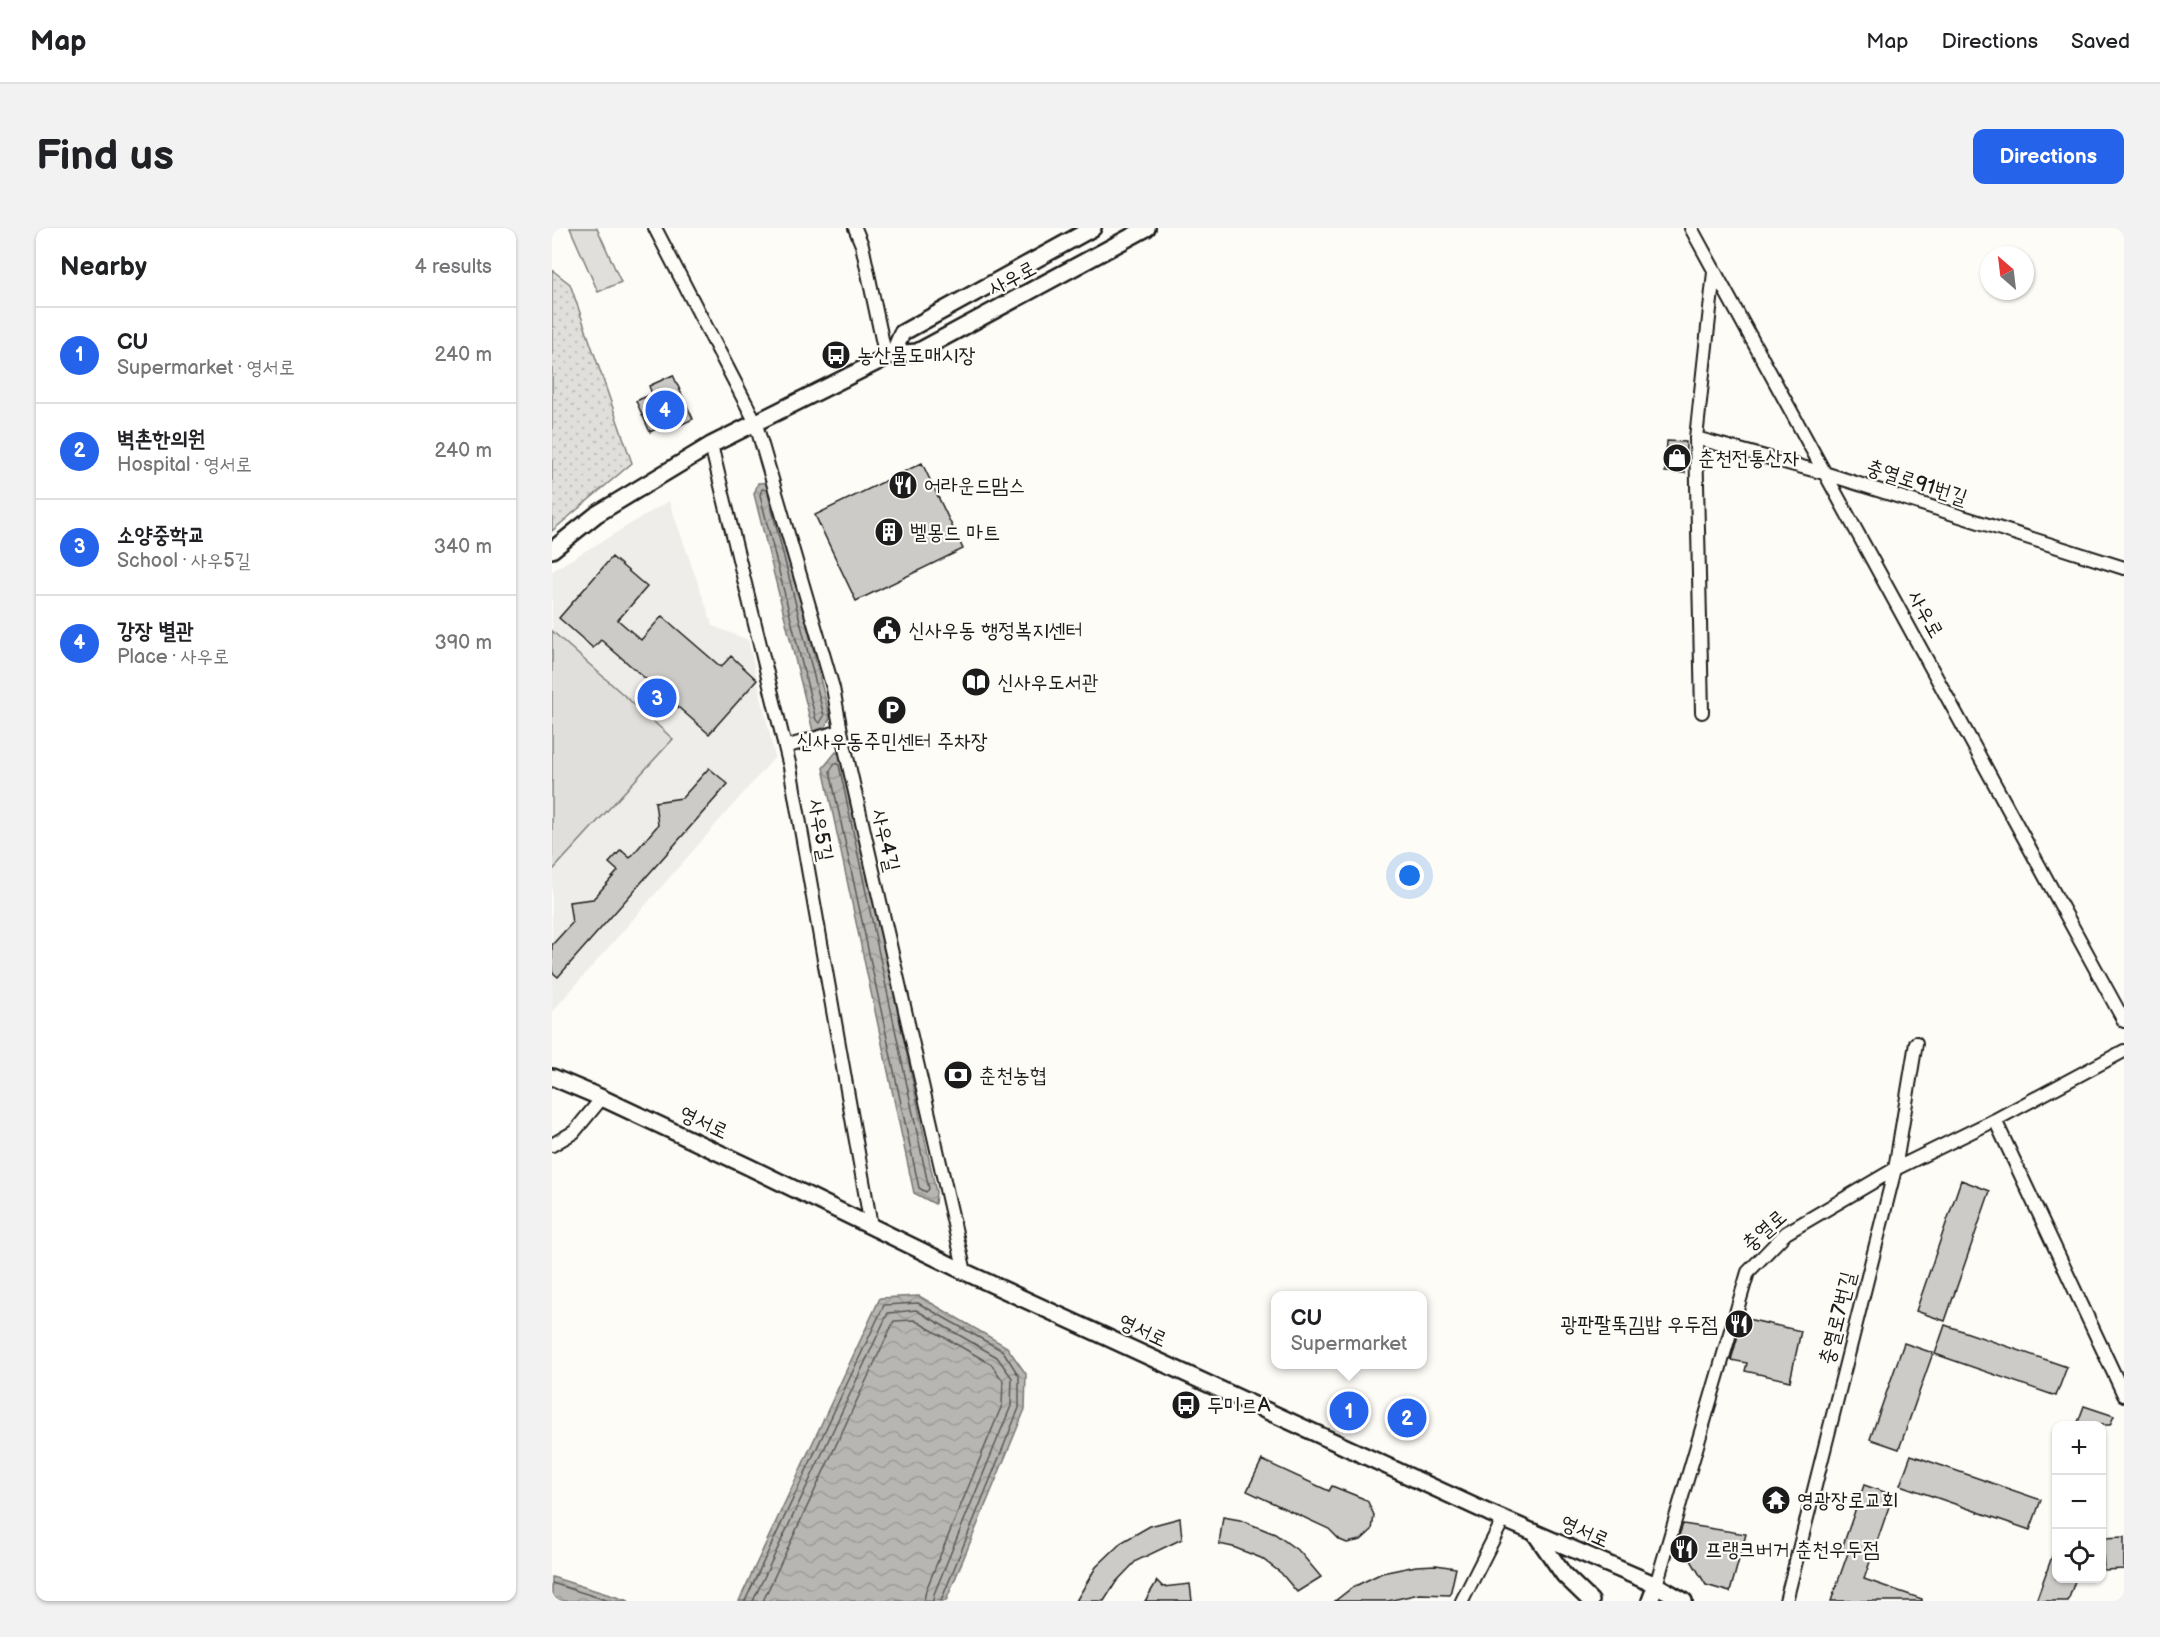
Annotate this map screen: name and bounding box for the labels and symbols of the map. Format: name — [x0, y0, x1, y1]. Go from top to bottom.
north arrow — [1980, 246, 2034, 300]
street label: 사우로 — [984, 256, 1040, 301]
bus stop icon: 농산물도매시장 — [820, 339, 852, 371]
place label: 농산물도매시장 — [857, 343, 975, 368]
pin: 4 — [646, 388, 684, 432]
shop icon: 춘천전통산자 — [1661, 442, 1693, 474]
place label: 춘천전통산자 — [1698, 446, 1799, 471]
street label: 충열로91번길 — [1863, 454, 1971, 511]
restaurant icon: 어라운드맘스 — [887, 469, 919, 501]
place label: 어라운드맘스 — [924, 473, 1025, 498]
building icon: 벨몽드 마트 — [873, 516, 905, 548]
place label: 벨몽드 마트 — [910, 520, 1000, 545]
street label: 사우로 — [1902, 586, 1949, 642]
public building icon: 신사우동 행정복지센터 — [871, 614, 903, 646]
place label: 신사우동 행정복지센터 — [908, 618, 1083, 643]
library icon: 신사우도서관 — [960, 666, 992, 698]
place label: 신사우도서관 — [997, 670, 1098, 695]
pin: 3 — [638, 676, 676, 720]
parking icon: 신사우동주민센터 주차장 — [876, 694, 908, 726]
place label: 신사우동주민센터 주차장 — [796, 729, 988, 754]
street label: 사우5길 — [803, 797, 838, 863]
street label: 사우4길 — [866, 806, 905, 874]
your location — [1395, 861, 1424, 890]
bank icon: 춘천농협 — [942, 1059, 974, 1091]
place label: 춘천농협 — [979, 1063, 1047, 1088]
street label: 영서로 — [676, 1100, 732, 1144]
street label: 충열로 — [1737, 1204, 1792, 1256]
street label: 충열로7번길 — [1814, 1269, 1861, 1367]
street label: 영서로 — [1115, 1308, 1171, 1352]
restaurant icon: 광판팔뚝김밥 우두점 — [1723, 1308, 1755, 1340]
place label: 광판팔뚝김밥 우두점 — [1560, 1312, 1718, 1337]
pin: 1 — [1330, 1388, 1368, 1434]
bus stop icon: 두미르A — [1170, 1389, 1202, 1421]
place label: 두미르A — [1207, 1393, 1271, 1418]
pin: 2 — [1388, 1396, 1426, 1440]
temple icon: 영광장로교회 — [1760, 1484, 1792, 1516]
place label: 영광장로교회 — [1797, 1488, 1898, 1513]
street label: 영서로 — [1557, 1510, 1613, 1553]
restaurant icon: 프랭크버거 춘천우두점 — [1668, 1533, 1700, 1565]
place label: 프랭크버거 춘천우두점 — [1705, 1537, 1880, 1562]

